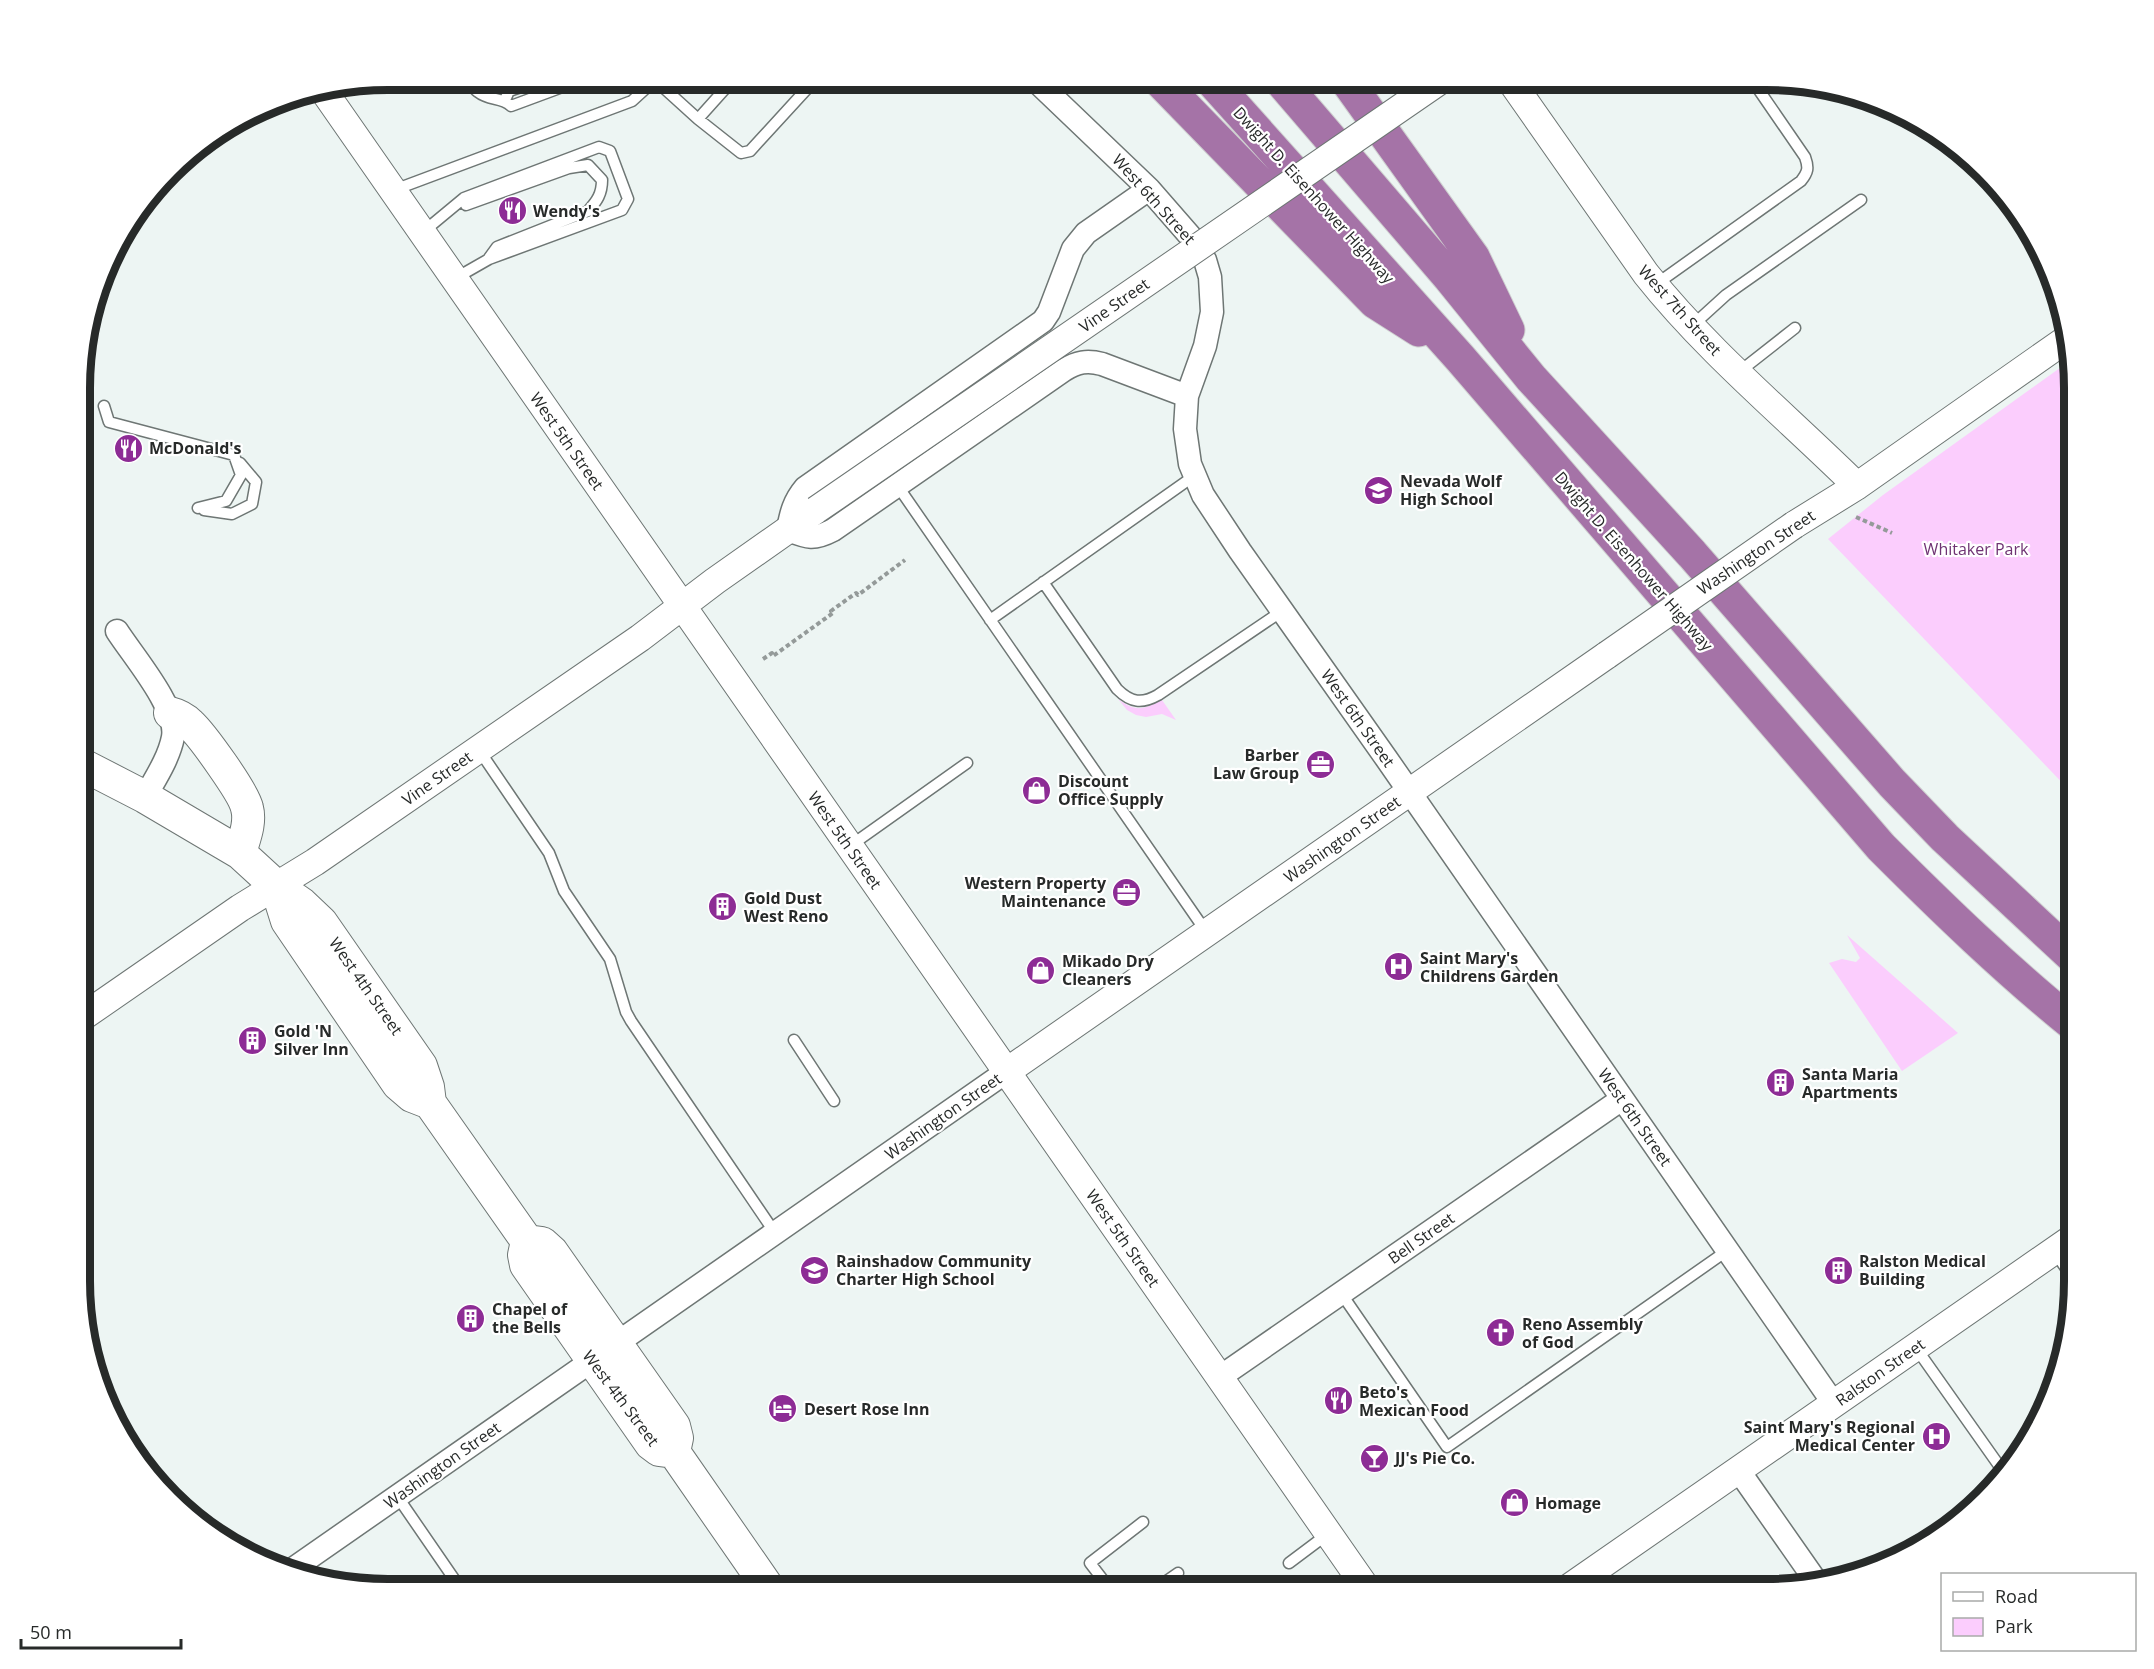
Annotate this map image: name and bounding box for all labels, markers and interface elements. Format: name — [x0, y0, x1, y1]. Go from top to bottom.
street label: Dwight D. Eisenhower Highway — [1229, 102, 1400, 289]
street label: West 6th Street — [1107, 149, 1201, 249]
restaurant icon: Wendy's — [496, 195, 528, 227]
place label: Wendy's — [533, 200, 600, 222]
street label: West 7th Street — [1633, 260, 1727, 360]
street label: Vine Street — [1074, 273, 1154, 337]
street label: West 5th Street — [525, 388, 609, 495]
restaurant icon: McDonald's — [112, 432, 144, 464]
place label: McDonald's — [149, 437, 242, 459]
street label: Dwight D. Eisenhower Highway — [1550, 467, 1719, 656]
place label: Nevada Wolf High School — [1400, 470, 1502, 510]
school or university icon: Nevada Wolf High School — [1363, 474, 1395, 506]
street label: Washington Street — [1693, 504, 1819, 600]
park label: Whitaker Park — [1924, 538, 2029, 560]
street label: West 6th Street — [1316, 665, 1400, 772]
place label: Barber Law Group — [1213, 744, 1299, 784]
street label: Vine Street — [397, 746, 477, 810]
office icon: Barber Law Group — [1304, 748, 1336, 780]
place label: Discount Office Supply — [1058, 770, 1164, 810]
shop icon: Discount Office Supply — [1021, 774, 1053, 806]
street label: West 5th Street — [803, 787, 887, 894]
street label: Washington Street — [1279, 790, 1405, 887]
place label: Western Property Maintenance — [965, 872, 1107, 912]
office icon: Western Property Maintenance — [1111, 876, 1143, 908]
place label: Gold Dust West Reno — [744, 887, 829, 927]
building icon: Gold Dust West Reno — [707, 891, 739, 923]
street label: West 4th Street — [324, 933, 408, 1040]
place label: Saint Mary's Childrens Garden — [1420, 947, 1559, 987]
place label: Mikado Dry Cleaners — [1062, 950, 1155, 990]
hospital icon: Saint Mary's Childrens Garden — [1383, 951, 1415, 983]
shop icon: Mikado Dry Cleaners — [1025, 954, 1057, 986]
place label: Gold 'N Silver Inn — [274, 1020, 349, 1060]
building icon: Gold 'N Silver Inn — [237, 1024, 269, 1056]
place label: Santa Maria Apartments — [1802, 1063, 1898, 1103]
street label: West 6th Street — [1593, 1064, 1677, 1171]
street label: Washington Street — [880, 1067, 1006, 1164]
building icon: Santa Maria Apartments — [1765, 1067, 1797, 1099]
street label: West 5th Street — [1081, 1185, 1165, 1292]
street label: Bell Street — [1383, 1207, 1459, 1269]
place label: Rainshadow Community Charter High School — [836, 1250, 1032, 1290]
place label: Ralston Medical Building — [1859, 1250, 1986, 1290]
school or university icon: Rainshadow Community Charter High School — [799, 1254, 831, 1286]
building icon: Ralston Medical Building — [1822, 1254, 1854, 1286]
place label: Chapel of the Bells — [492, 1298, 568, 1338]
building icon: Chapel of the Bells — [455, 1302, 487, 1334]
place label: Reno Assembly of God — [1522, 1313, 1644, 1353]
church icon: Reno Assembly of God — [1485, 1317, 1517, 1349]
street label: Ralston Street — [1831, 1333, 1929, 1411]
street label: West 4th Street — [578, 1346, 664, 1451]
place label: Beto's Mexican Food — [1359, 1381, 1469, 1421]
restaurant icon: Beto's Mexican Food — [1322, 1385, 1354, 1417]
hotel icon: Desert Rose Inn — [767, 1393, 799, 1425]
place label: Desert Rose Inn — [804, 1398, 929, 1420]
street label: Washington Street — [379, 1416, 505, 1513]
place label: Saint Mary's Regional Medical Center — [1744, 1416, 1915, 1456]
hospital icon: Saint Mary's Regional Medical Center — [1920, 1420, 1952, 1452]
bar icon: JJ's Pie Co. — [1358, 1442, 1390, 1474]
place label: JJ's Pie Co. — [1393, 1447, 1475, 1469]
shop icon: Homage — [1498, 1487, 1530, 1519]
place label: Homage — [1535, 1492, 1601, 1514]
legend — [1941, 1573, 2136, 1651]
text: Road — [1995, 1584, 2038, 1608]
scale bar — [21, 1612, 182, 1650]
text: Park — [1995, 1614, 2033, 1638]
text: 50 m — [30, 1620, 72, 1644]

